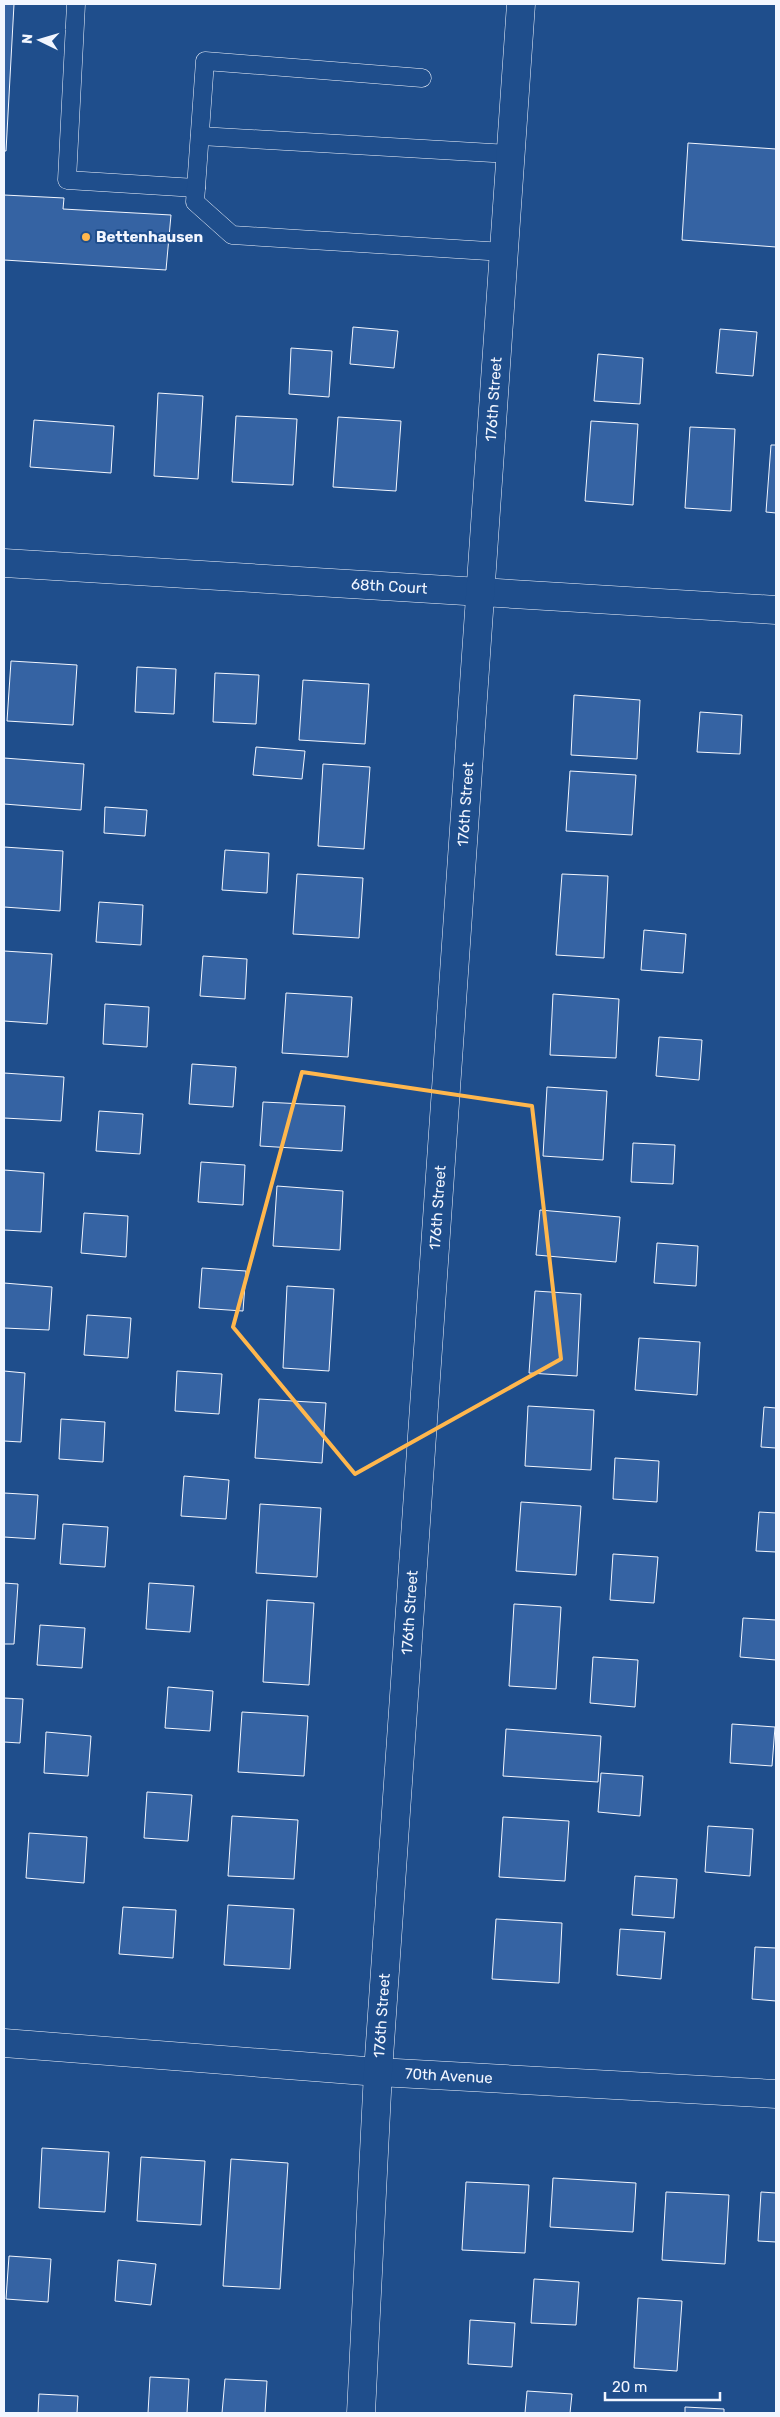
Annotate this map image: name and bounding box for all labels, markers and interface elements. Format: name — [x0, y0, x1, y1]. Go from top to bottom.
north arrow — [15, 15, 65, 65]
text: N — [19, 33, 36, 45]
place label: Bettenhausen — [96, 228, 203, 246]
marker: Bettenhausen — [80, 231, 92, 243]
street label: 176th Street — [482, 356, 506, 442]
street label: 68th Court — [351, 575, 428, 598]
street label: 176th Street — [454, 761, 478, 847]
street label: 176th Street — [426, 1164, 450, 1250]
street label: 176th Street — [398, 1569, 422, 1655]
street label: 176th Street — [370, 1972, 394, 2058]
street label: 70th Avenue — [404, 2064, 493, 2087]
scale bar — [605, 2370, 720, 2402]
text: 20 m — [612, 2378, 647, 2396]

